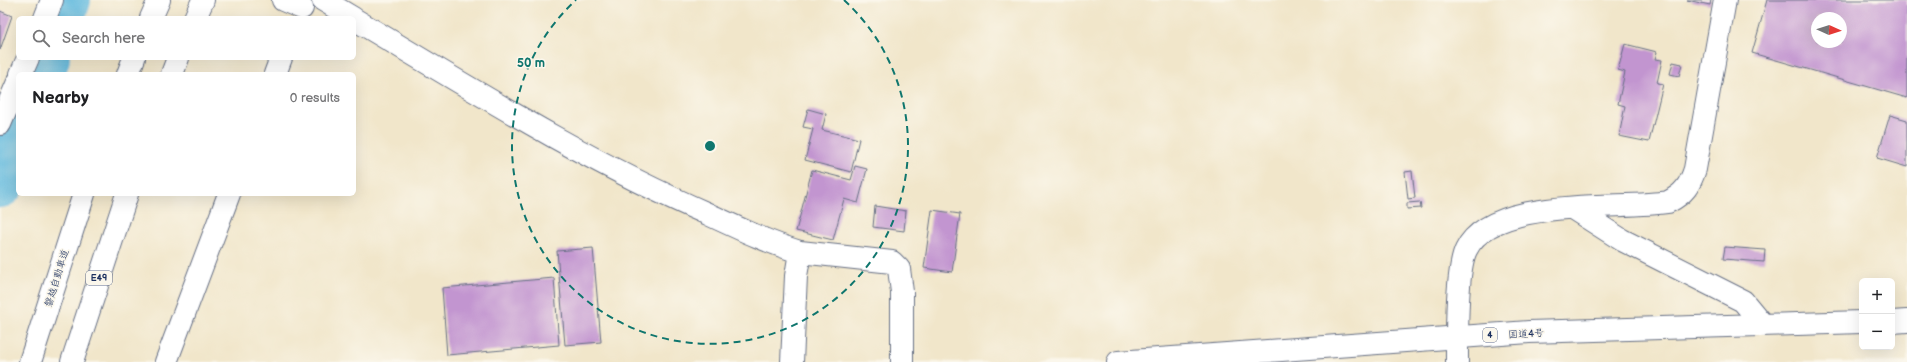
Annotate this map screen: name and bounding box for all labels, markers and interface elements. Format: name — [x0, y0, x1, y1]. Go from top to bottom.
north arrow — [1811, 12, 1847, 48]
search box — [16, 16, 356, 60]
icon: search — [30, 27, 52, 49]
text: Search here — [62, 29, 145, 48]
text: 50 m — [517, 56, 545, 71]
text: Nearby — [32, 88, 89, 108]
text: 0 results — [290, 90, 340, 106]
centre of rings — [703, 139, 717, 153]
street label: 磐越自動車道 — [42, 248, 71, 309]
road number: E49 — [86, 271, 112, 285]
map controls — [1859, 278, 1895, 350]
button: + — [1859, 278, 1895, 314]
button: − — [1859, 314, 1895, 350]
street label: 国道4号 — [1508, 327, 1544, 341]
road number: 4 — [1483, 328, 1497, 342]

